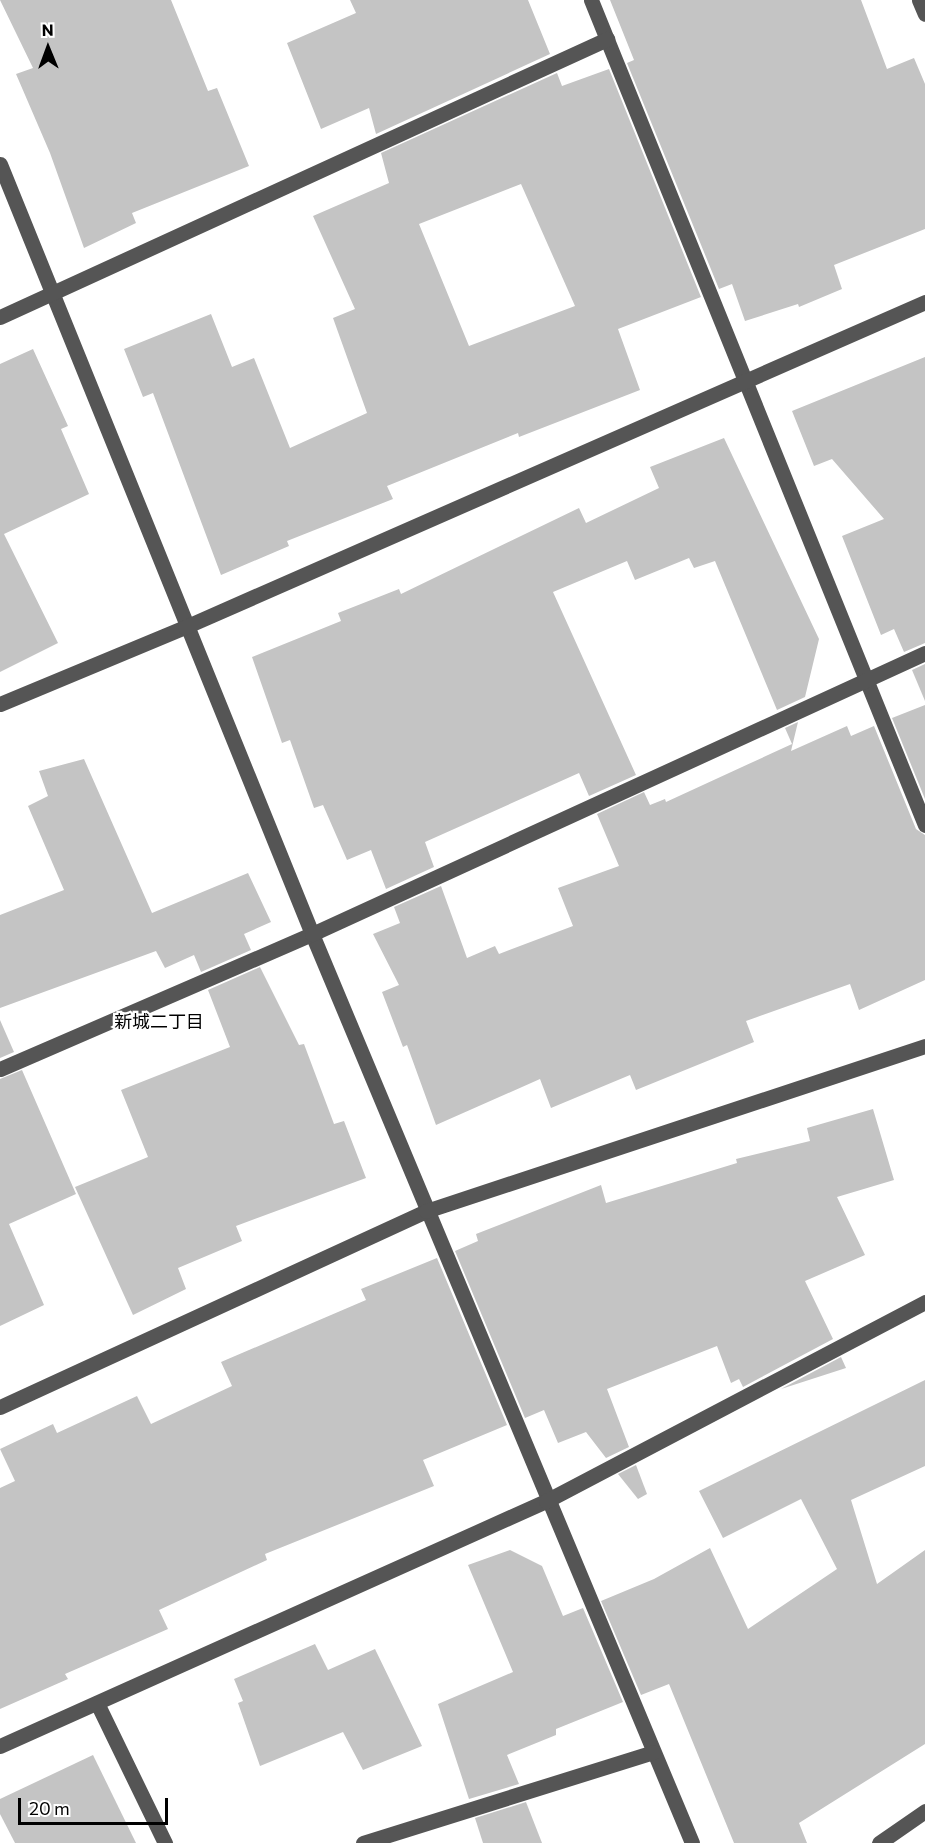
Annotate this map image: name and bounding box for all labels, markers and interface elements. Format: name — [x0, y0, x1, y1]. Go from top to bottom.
north arrow — [18, 18, 78, 78]
text: N — [42, 20, 54, 39]
district label: 新城二丁目 — [114, 1010, 204, 1032]
scale bar — [21, 1786, 171, 1824]
text: 20 m — [29, 1797, 70, 1819]

